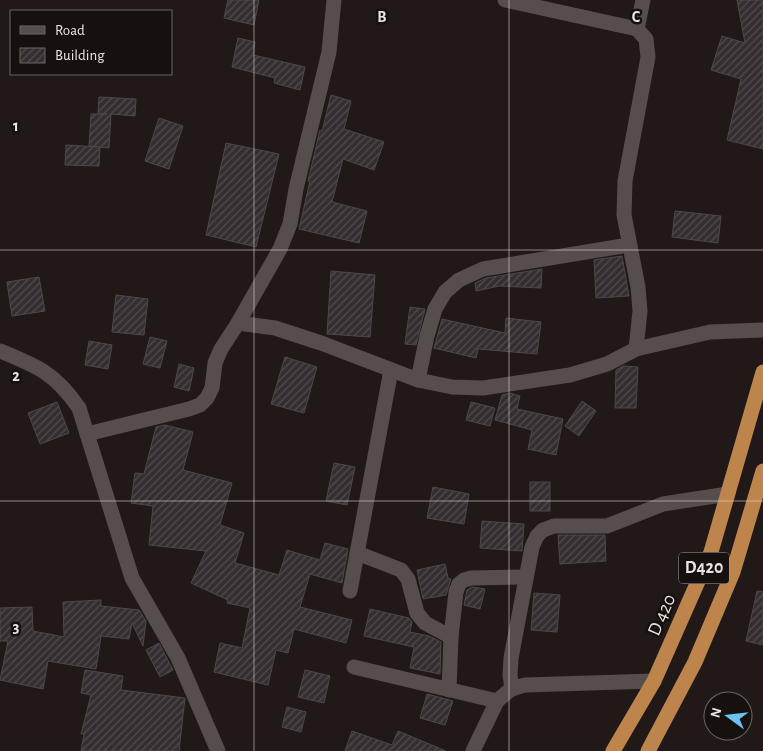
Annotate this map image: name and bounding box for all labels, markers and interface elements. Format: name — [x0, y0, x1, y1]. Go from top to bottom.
text: B — [377, 9, 387, 25]
text: C — [632, 9, 641, 25]
legend — [10, 10, 172, 75]
text: Road — [55, 23, 85, 38]
text: Building — [55, 48, 105, 63]
text: 1 — [13, 118, 19, 134]
text: 2 — [12, 368, 20, 384]
road number: D420 — [679, 552, 729, 584]
street label: D 420 — [645, 591, 679, 639]
text: 3 — [13, 619, 20, 635]
north arrow — [703, 691, 753, 741]
text: N — [708, 706, 724, 719]

